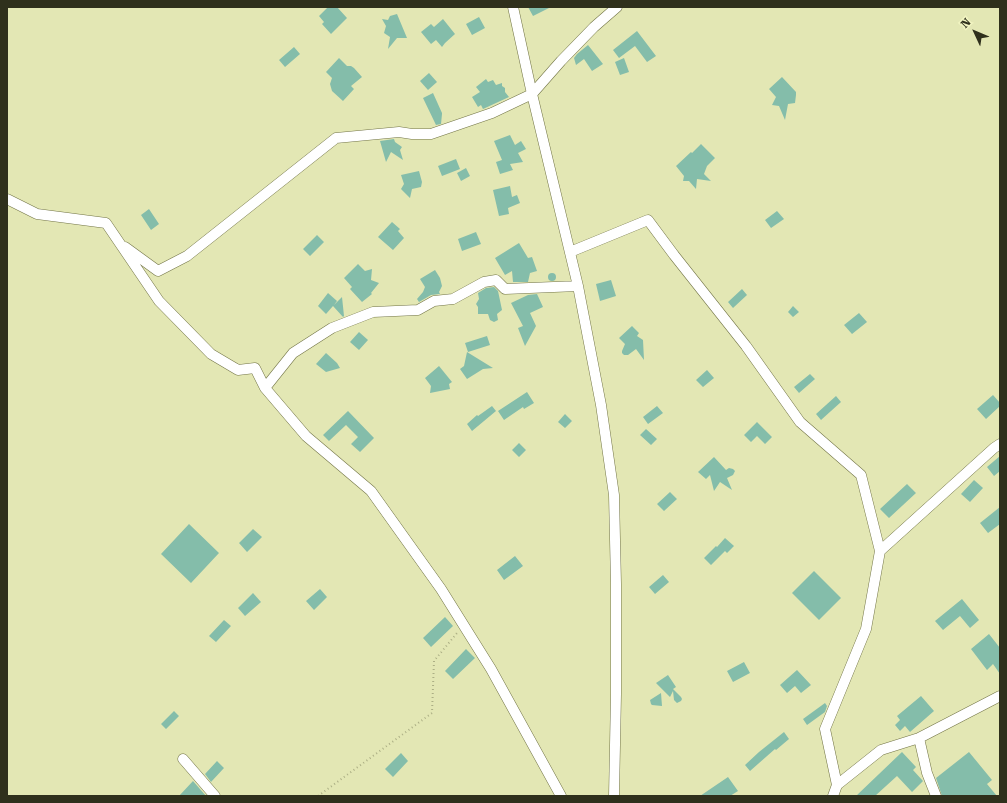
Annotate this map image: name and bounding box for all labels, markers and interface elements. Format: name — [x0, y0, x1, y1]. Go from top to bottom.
north arrow — [955, 12, 995, 52]
text: N — [958, 16, 974, 31]

